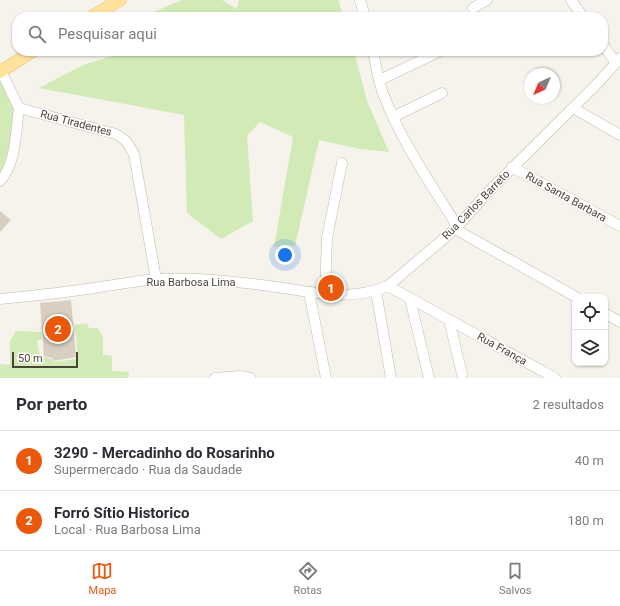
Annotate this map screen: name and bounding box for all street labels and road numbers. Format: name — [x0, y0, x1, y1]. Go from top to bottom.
street label: Rua Tiradentes — [39, 107, 113, 139]
street label: Rua Carlos Barreto — [440, 168, 512, 242]
street label: Rua Santa Barbara — [523, 169, 609, 225]
street label: Rua Barbosa Lima — [146, 276, 236, 289]
street label: Rua França — [475, 330, 529, 368]

